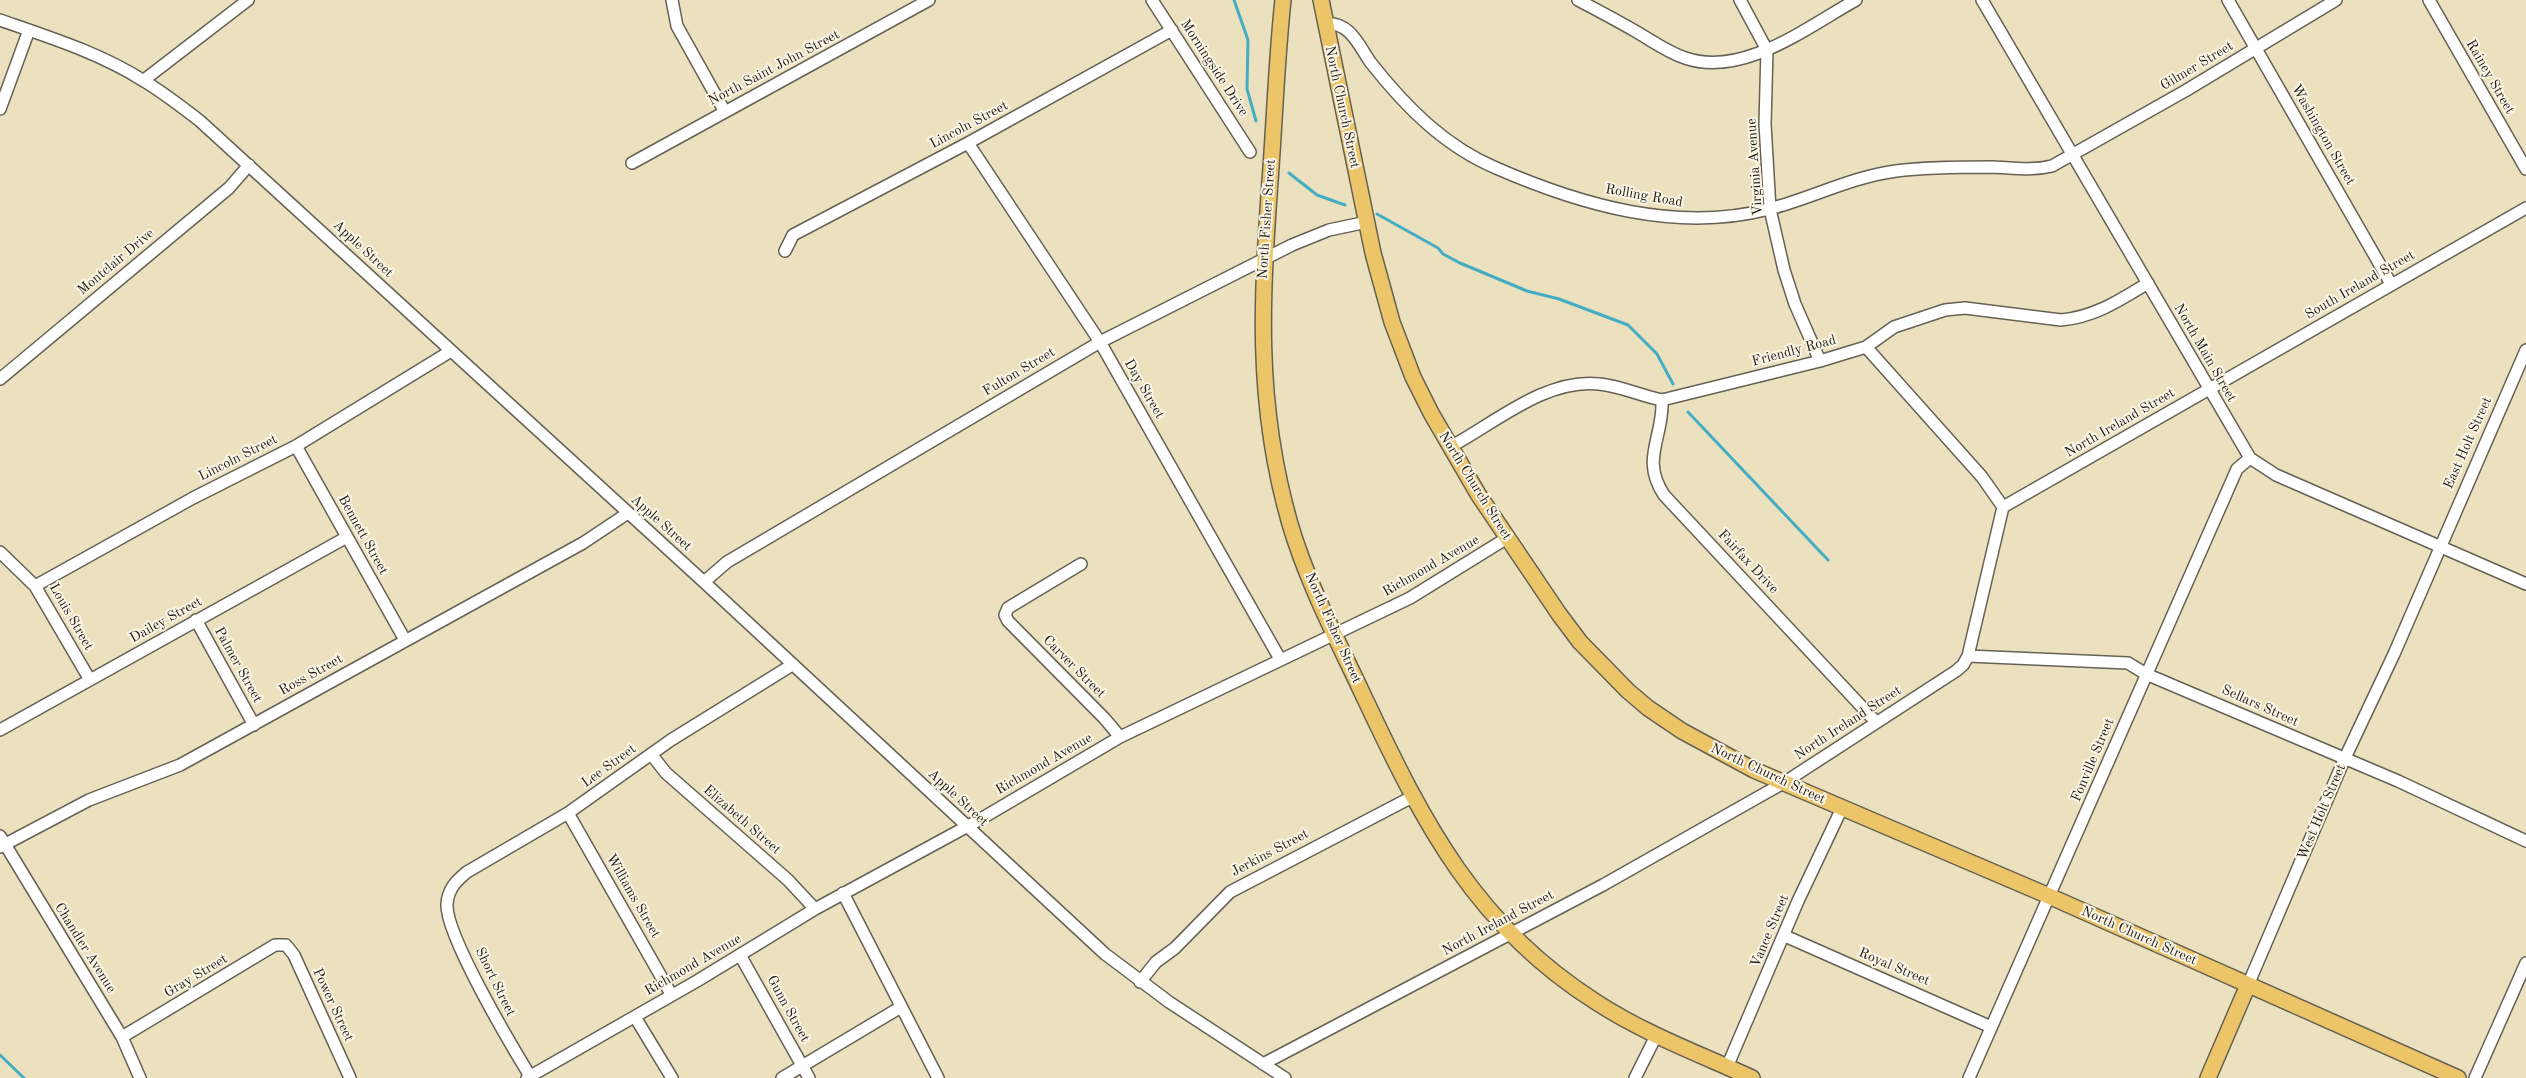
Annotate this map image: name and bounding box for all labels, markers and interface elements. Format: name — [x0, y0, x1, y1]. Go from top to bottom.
street label: Morningside Drive — [1176, 16, 1252, 120]
street label: North Saint John Street — [705, 26, 843, 110]
street label: Rainey Street — [2462, 37, 2518, 117]
street label: Gilmer Street — [2158, 38, 2236, 94]
street label: North Church Street — [1321, 44, 1363, 170]
street label: Washington Street — [2287, 82, 2359, 188]
street label: Lincoln Street — [927, 97, 1011, 153]
street label: Virginia Avenue — [1743, 118, 1767, 216]
street label: North Fisher Street — [1254, 159, 1280, 279]
street label: Rolling Road — [1604, 181, 1684, 211]
street label: Apple Street — [329, 217, 397, 281]
street label: Montclair Drive — [74, 225, 158, 299]
street label: South Ireland Street — [2302, 247, 2418, 323]
street label: North Main Street — [2170, 301, 2240, 405]
street label: Friendly Road — [1750, 332, 1838, 370]
street label: Fulton Street — [980, 344, 1058, 400]
street label: Day Street — [1120, 356, 1168, 422]
street label: North Ireland Street — [2062, 385, 2178, 461]
street label: East Holt Street — [2440, 394, 2496, 492]
street label: North Church Street — [1435, 429, 1515, 543]
street label: Lincoln Street — [196, 431, 280, 485]
street label: Apple Street — [627, 491, 695, 555]
street label: Bennett Street — [334, 492, 392, 578]
street label: Fairfax Drive — [1714, 527, 1782, 597]
street label: Richmond Avenue — [1380, 532, 1482, 600]
street label: North Fisher Street — [1301, 570, 1365, 686]
street label: Louis Street — [45, 580, 97, 654]
street label: Dailey Street — [127, 593, 205, 647]
street label: Palmer Street — [210, 624, 266, 706]
street label: Carver Street — [1039, 632, 1109, 702]
street label: Ross Street — [276, 651, 346, 699]
street label: North Ireland Street — [1791, 682, 1905, 764]
street label: Sellars Street — [2219, 682, 2301, 730]
street label: Fonville Street — [2068, 716, 2118, 804]
street label: Richmond Avenue — [993, 730, 1095, 798]
street label: North Church Street — [1708, 740, 1828, 808]
street label: Lee Street — [578, 741, 640, 791]
street label: West Holt Street — [2294, 761, 2350, 863]
street label: Apple Street — [924, 766, 992, 830]
street label: Elizabeth Street — [700, 782, 784, 858]
street label: Jerkins Street — [1228, 826, 1312, 880]
street label: Williams Street — [602, 851, 664, 941]
street label: North Ireland Street — [1439, 886, 1557, 960]
street label: Vance Street — [1747, 892, 1793, 970]
street label: Chandler Avenue — [51, 900, 119, 996]
street label: North Church Street — [2079, 903, 2199, 969]
street label: Richmond Avenue — [642, 931, 744, 999]
street label: Royal Street — [1856, 944, 1932, 990]
street label: Short Street — [471, 945, 519, 1019]
street label: Gray Street — [161, 951, 231, 1001]
street label: Power Street — [309, 966, 357, 1044]
street label: Gunn Street — [763, 973, 813, 1045]

